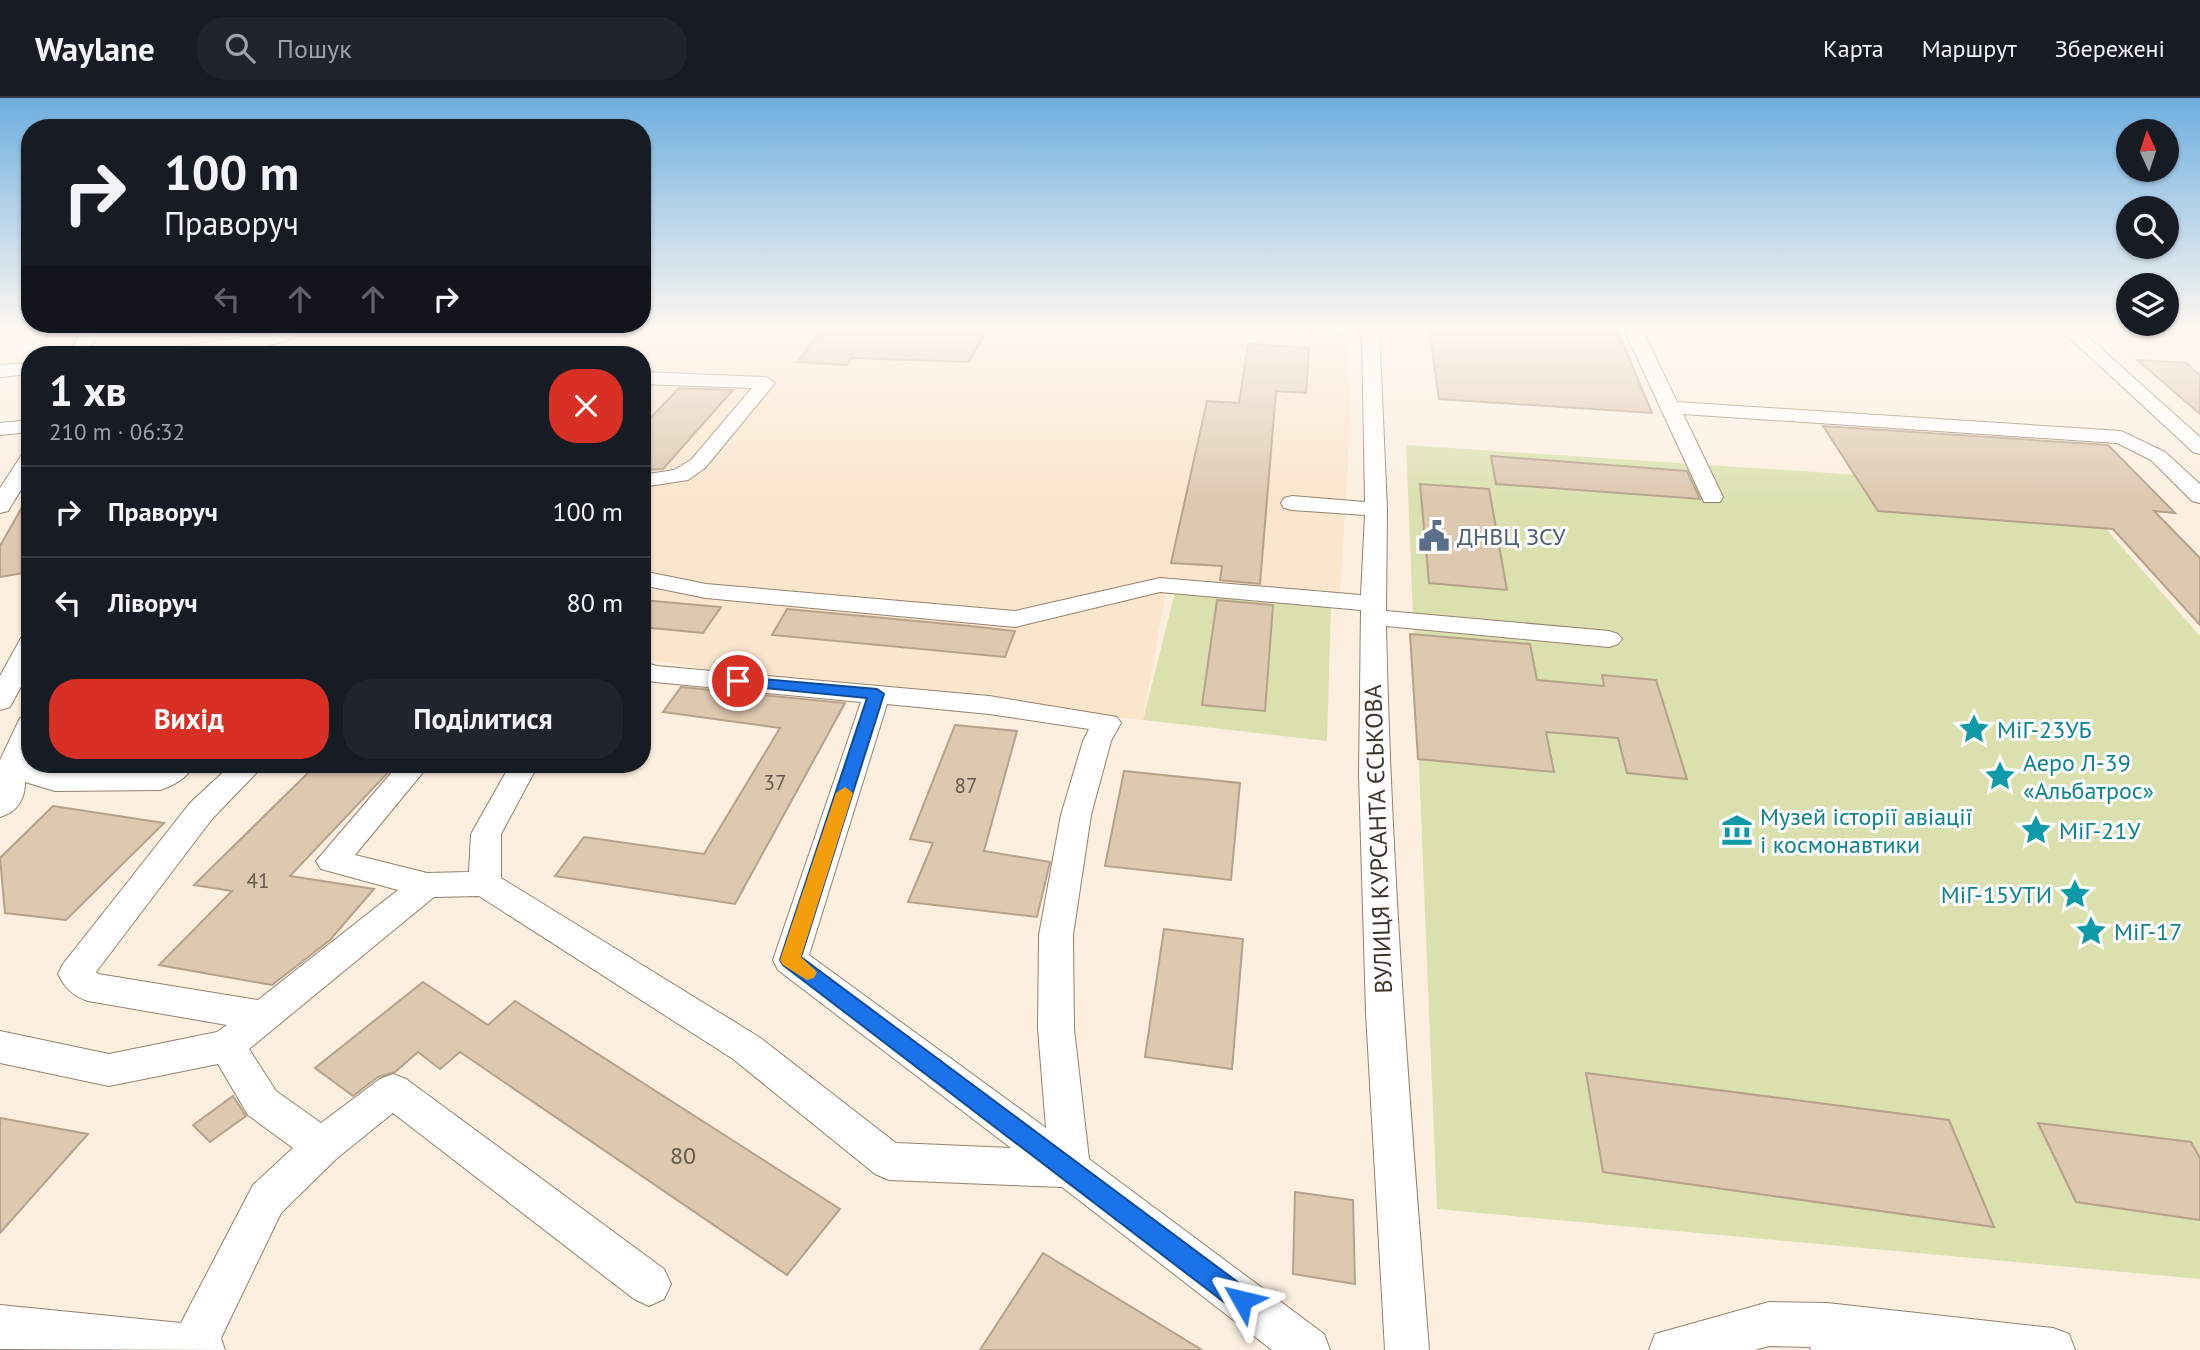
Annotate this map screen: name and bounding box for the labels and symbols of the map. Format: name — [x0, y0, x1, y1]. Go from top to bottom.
north arrow — [2116, 119, 2179, 182]
public building icon: ДНВЦ ЗСУ — [1417, 519, 1451, 553]
place label: ДНВЦ ЗСУ — [1457, 521, 1566, 552]
pin — [708, 651, 768, 711]
street label: ВУЛИЦЯ КУРСАНТА ЄСЬКОВА — [1357, 684, 1399, 994]
place icon: МіГ-23УБ — [1957, 712, 1991, 746]
place label: МіГ-23УБ — [1997, 714, 2092, 745]
place label: Аеро Л-39 «Альбатрос» — [2023, 747, 2154, 806]
place icon: Аеро Л-39 «Альбатрос» — [1983, 759, 2017, 793]
house number: 37 — [764, 769, 786, 796]
house number: 87 — [955, 772, 977, 799]
place label: Музей історії авіації і космонавтики — [1760, 801, 1972, 860]
museum icon: Музей історії авіації і космонавтики — [1720, 813, 1754, 847]
place icon: МіГ-21У — [2019, 813, 2053, 847]
place label: МіГ-21У — [2059, 815, 2141, 846]
house number: 41 — [247, 867, 269, 894]
place icon: МіГ-15УТИ — [2058, 877, 2092, 911]
place label: МіГ-15УТИ — [1941, 879, 2052, 910]
place icon: МіГ-17 — [2074, 914, 2108, 948]
place label: МіГ-17 — [2114, 916, 2182, 947]
house number: 80 — [670, 1140, 696, 1171]
position arrow — [1205, 1263, 1279, 1337]

